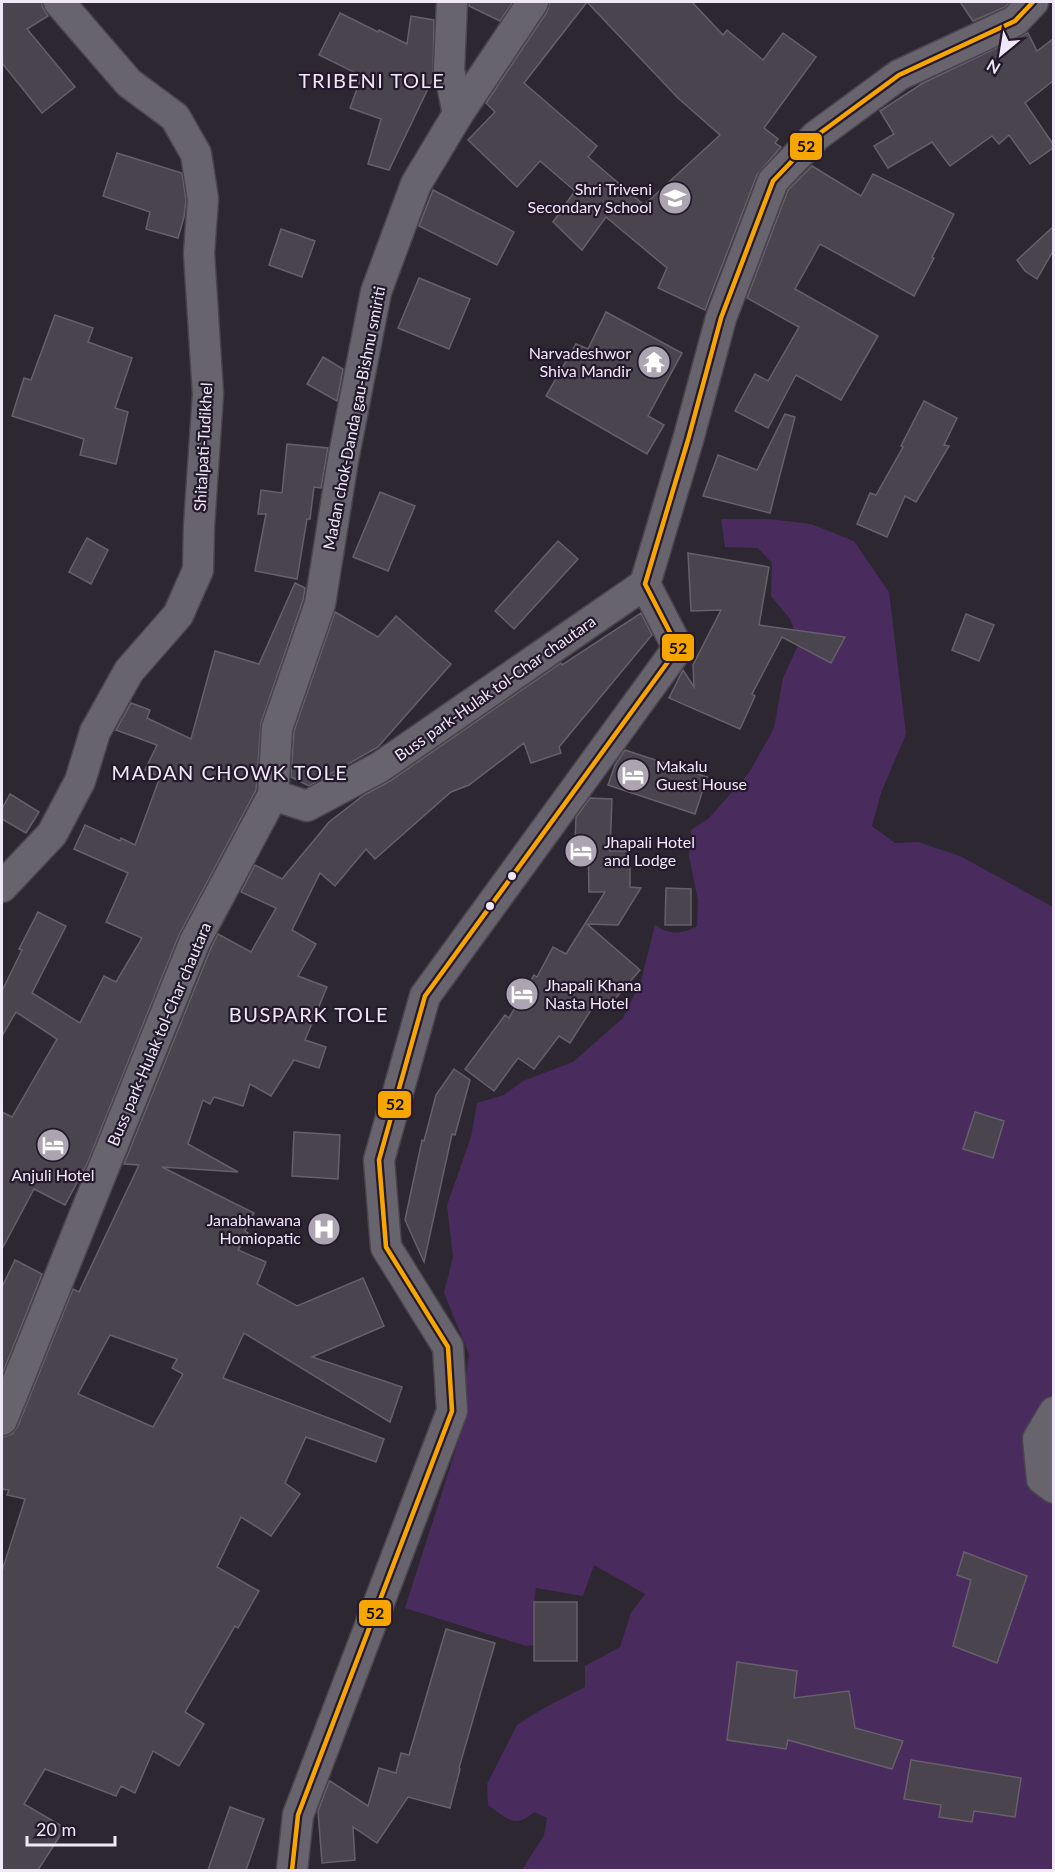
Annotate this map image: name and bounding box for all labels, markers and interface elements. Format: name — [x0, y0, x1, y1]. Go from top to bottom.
north arrow — [971, 24, 1031, 84]
text: N — [983, 56, 1003, 79]
district label: TRIBENI TOLE — [299, 68, 445, 92]
line badge: 52 — [789, 132, 823, 161]
text: 52 — [797, 136, 815, 155]
place label: Shri Triveni Secondary School — [528, 179, 652, 216]
school or university icon: Shri Triveni Secondary School — [657, 180, 693, 216]
street label: Madan chok-Danda gau-Bishnu smiriti — [319, 285, 388, 551]
place label: Narvadeshwor Shiva Mandir — [529, 343, 631, 380]
temple icon: Narvadeshwor Shiva Mandir — [636, 344, 672, 380]
street label: Shitalpati-Tudikhel — [190, 382, 215, 512]
street label: Buss park-Hulak tol-Char chautara — [391, 611, 599, 764]
line badge: 52 — [661, 633, 695, 662]
text: 52 — [669, 638, 687, 657]
place label: Makalu Guest House — [656, 756, 747, 793]
hotel icon: Makalu Guest House — [615, 757, 651, 793]
district label: MADAN CHOWK TOLE — [112, 760, 348, 784]
place label: Jhapali Hotel and Lodge — [604, 832, 695, 869]
hotel icon: Jhapali Hotel and Lodge — [563, 833, 599, 869]
unlabelled marker — [506, 870, 518, 882]
unlabelled marker — [484, 900, 496, 912]
street label: Buss park-Hulak tol-Char chautara — [103, 919, 214, 1148]
place label: Jhapali Khana Nasta Hotel — [545, 975, 642, 1012]
hotel icon: Jhapali Khana Nasta Hotel — [504, 976, 540, 1012]
district label: BUSPARK TOLE — [229, 1002, 389, 1026]
line badge: 52 — [377, 1090, 412, 1119]
text: 52 — [386, 1094, 404, 1113]
hotel icon: Anjuli Hotel — [35, 1127, 71, 1163]
place label: Anjuli Hotel — [11, 1165, 95, 1184]
place label: Janabhawana Homiopatic — [207, 1210, 301, 1247]
hospital icon: Janabhawana Homiopatic — [306, 1211, 342, 1247]
line badge: 52 — [358, 1599, 392, 1627]
text: 52 — [366, 1603, 384, 1622]
scale bar — [27, 1809, 116, 1847]
text: 20 m — [36, 1818, 76, 1840]

